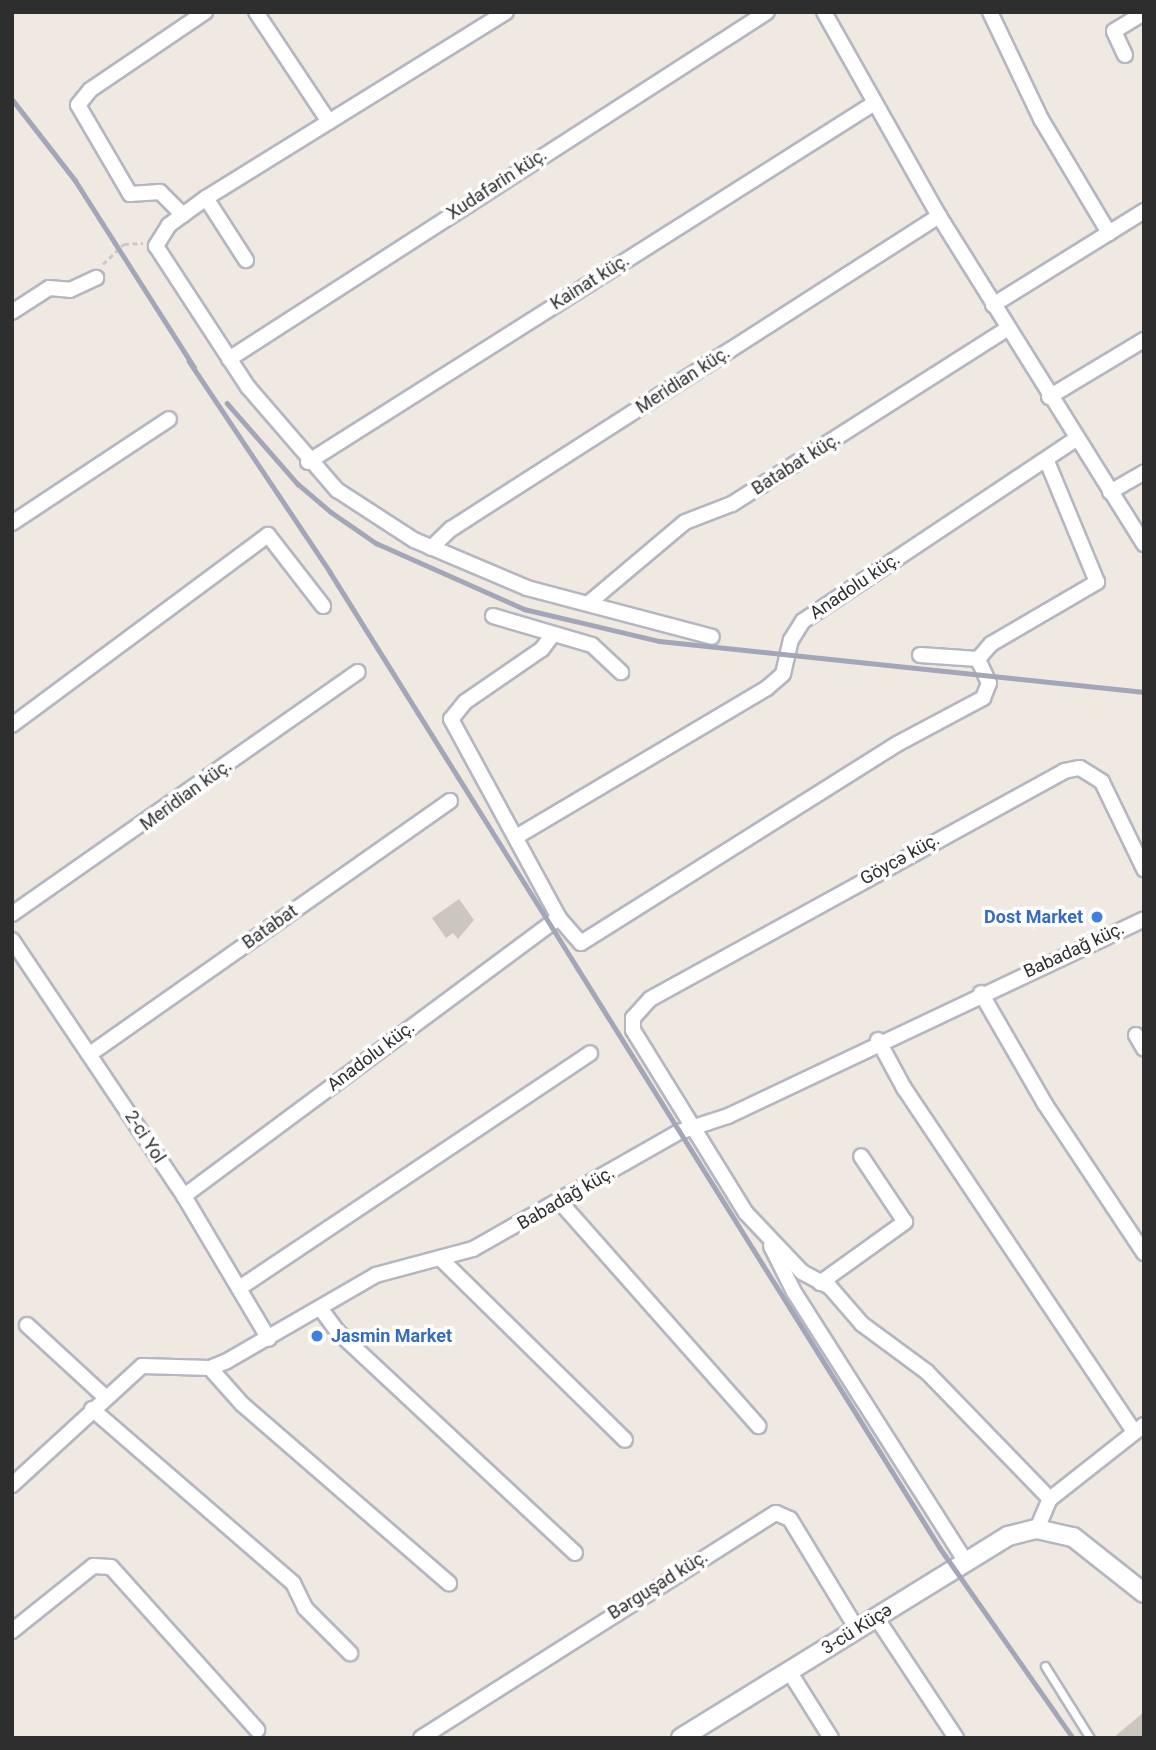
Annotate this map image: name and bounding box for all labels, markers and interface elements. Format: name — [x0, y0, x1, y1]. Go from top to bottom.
street label: Xudafərin küç. — [443, 144, 551, 224]
street label: Kainat küç. — [547, 249, 633, 315]
street label: Meridian küç. — [632, 342, 734, 418]
street label: Batabat küç. — [748, 428, 844, 500]
street label: Anadolu küç. — [806, 548, 904, 624]
street label: Meridian küç. — [136, 755, 236, 835]
street label: Göycə küç. — [857, 828, 943, 890]
street label: Batabat — [238, 900, 302, 954]
place label: Dost Market — [984, 906, 1083, 928]
marker: Dost Market — [1089, 909, 1105, 925]
street label: Babadağ küç. — [1020, 917, 1128, 983]
street label: Anadolu küç. — [323, 1016, 419, 1096]
street label: 2-ci Yol — [120, 1107, 170, 1167]
street label: Babadağ küç. — [514, 1161, 618, 1235]
place label: Jasmin Market — [331, 1325, 452, 1347]
marker: Jasmin Market — [309, 1328, 325, 1344]
street label: Bərguşad küç. — [604, 1546, 712, 1624]
street label: 3-cü Küçə — [818, 1599, 896, 1659]

